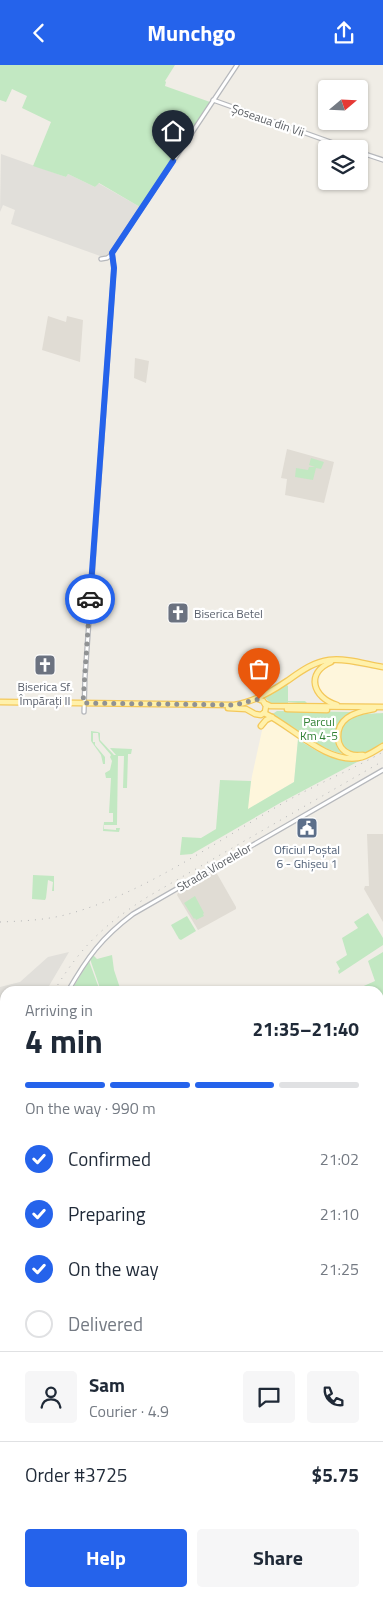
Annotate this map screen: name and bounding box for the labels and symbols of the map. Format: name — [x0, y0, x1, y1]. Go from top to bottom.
north arrow — [318, 80, 368, 130]
street label: Șoseaua din Vii — [229, 99, 307, 141]
pin — [152, 110, 194, 161]
courier — [65, 574, 115, 624]
church icon: Biserica Betel — [166, 601, 190, 625]
place label: Biserica Betel — [194, 604, 263, 623]
pin — [238, 648, 280, 699]
church icon: Biserica Sf. Împărați II — [33, 653, 57, 677]
place label: Biserica Sf. Împărați II — [18, 677, 72, 710]
park label: Parcul Km 4-5 — [300, 712, 338, 745]
public building icon: Oficiul Poștal 6 - Ghișeu 1 — [295, 816, 319, 840]
street label: Strada Viorelelor — [173, 838, 255, 896]
place label: Oficiul Poștal 6 - Ghișeu 1 — [274, 840, 340, 873]

